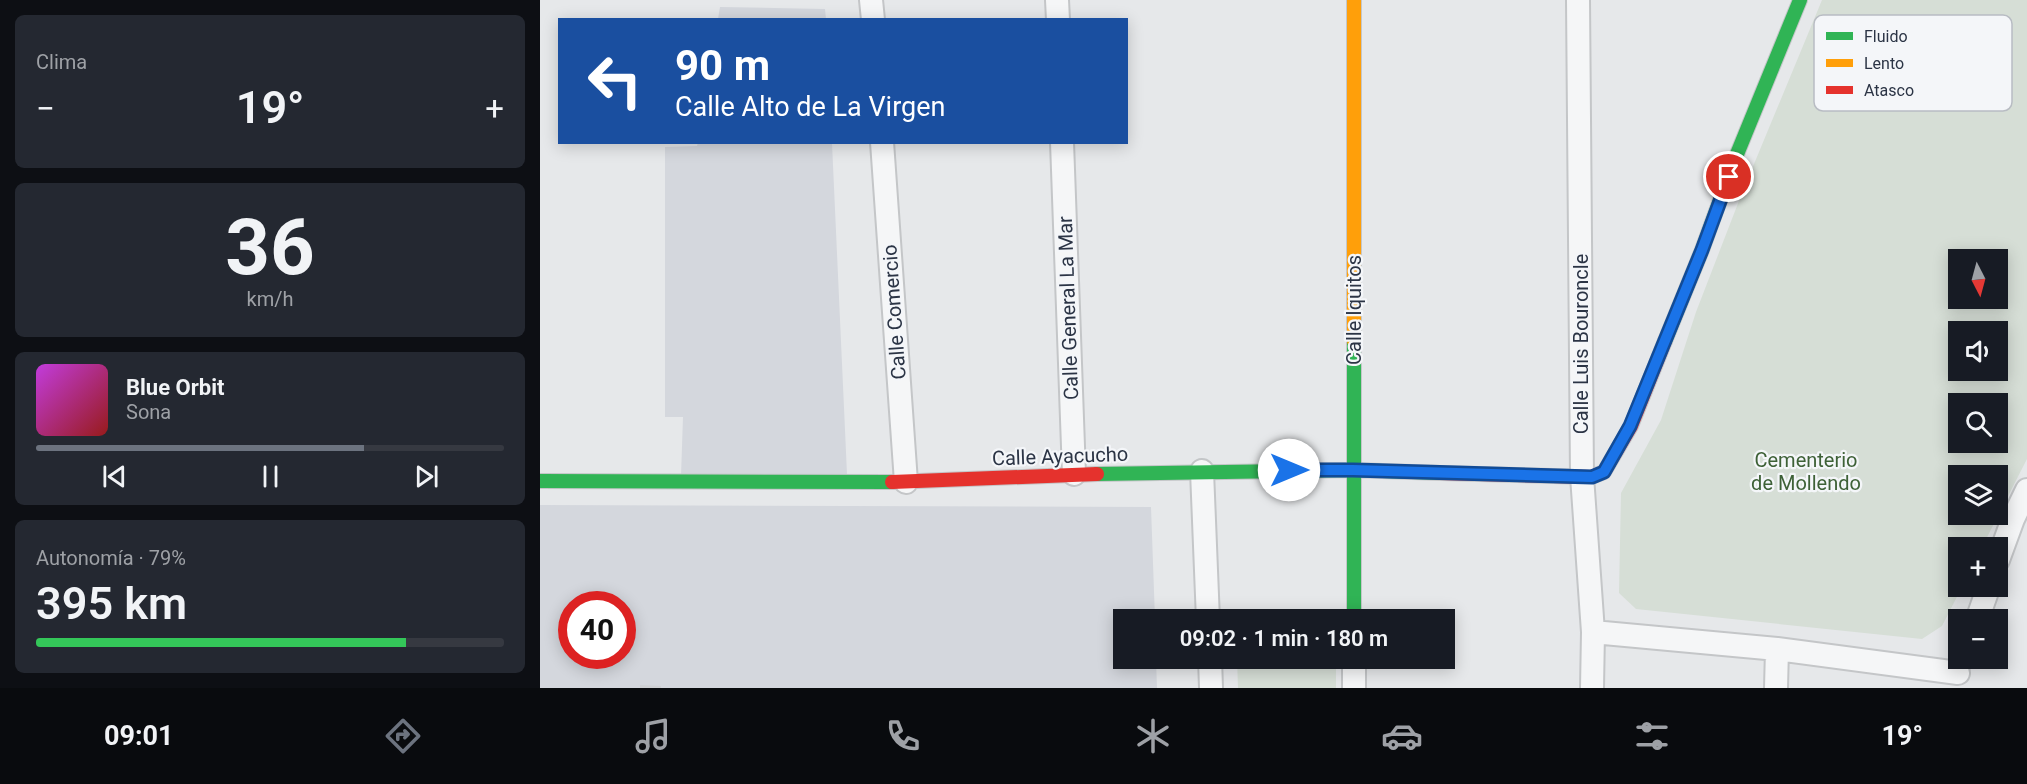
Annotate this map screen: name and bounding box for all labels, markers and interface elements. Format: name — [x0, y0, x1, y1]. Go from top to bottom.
legend — [1814, 15, 2012, 111]
text: Fluido — [1864, 27, 1908, 46]
text: 90 m — [675, 41, 770, 90]
icon: left — [576, 42, 654, 120]
text: Clima — [36, 50, 87, 74]
text: Lento — [1864, 54, 1904, 73]
text: 19° — [236, 81, 304, 134]
text: Atasco — [1864, 81, 1914, 100]
text: − — [36, 89, 55, 128]
text: + — [485, 89, 504, 128]
text: Calle Alto de La Virgen — [675, 91, 945, 123]
pin — [1703, 151, 1754, 202]
icon: arrive — [1712, 160, 1745, 193]
text: 36 — [225, 202, 315, 293]
street label: Calle General La Mar — [1053, 215, 1083, 400]
street label: Calle Comercio — [877, 244, 911, 380]
north arrow — [1948, 249, 2008, 309]
map controls — [1948, 249, 2008, 669]
street label: Calle Luis Bouroncle — [1569, 254, 1593, 434]
street label: Calle Iquitos — [1342, 255, 1366, 365]
text: km/h — [247, 287, 293, 311]
button: sound — [1948, 321, 2008, 381]
text: Blue Orbit — [126, 375, 224, 400]
button: search — [1948, 393, 2008, 453]
text: Sona — [126, 400, 171, 424]
position arrow — [1257, 438, 1321, 502]
street label: Calle Ayacucho — [991, 442, 1129, 470]
park label: Cementerio de Mollendo — [1751, 448, 1861, 495]
icon: previous — [98, 460, 131, 493]
icon: pause — [254, 460, 287, 493]
icon: next — [410, 460, 443, 493]
button: layers — [1948, 465, 2008, 525]
button: + — [1948, 537, 2008, 597]
text: Autonomía · 79% — [36, 546, 186, 570]
text: 395 km — [36, 577, 187, 630]
speed limit sign: 40 — [558, 591, 636, 669]
button: − — [1948, 609, 2008, 669]
text: 09:02 · 1 min · 180 m — [1180, 626, 1388, 651]
icon: directions — [382, 715, 424, 757]
icon: music — [632, 715, 674, 757]
icon: phone — [882, 715, 924, 757]
icon: climate — [1132, 715, 1174, 757]
icon: car — [1381, 715, 1423, 757]
icon: filters — [1631, 715, 1673, 757]
text: 09:01 — [104, 720, 174, 752]
text: 19° — [1881, 720, 1923, 752]

